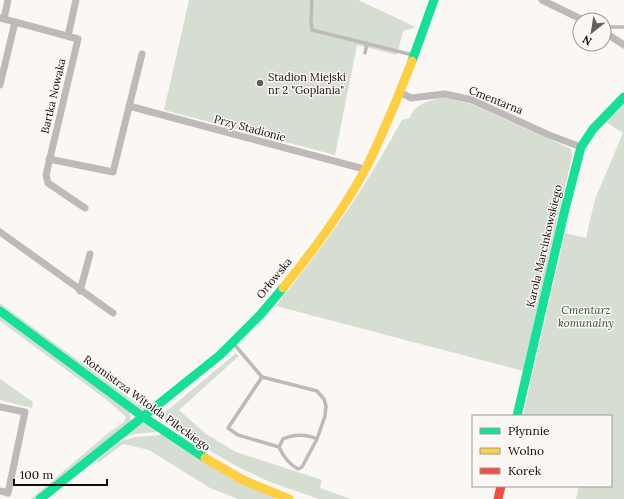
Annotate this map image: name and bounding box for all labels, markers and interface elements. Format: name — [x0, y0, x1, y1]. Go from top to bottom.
north arrow — [572, 12, 612, 52]
text: N — [579, 32, 594, 49]
street label: Bartka Nowaka — [38, 57, 69, 135]
place label: Stadion Miejski nr 2 "Goplania" — [268, 70, 346, 97]
marker: Stadion Miejski nr 2 "Goplania" — [255, 78, 265, 88]
street label: Cmentarna — [467, 83, 525, 117]
street label: Przy Stadionie — [213, 112, 287, 144]
street label: Karola Marcinkowskiego — [523, 183, 565, 309]
street label: Orłowska — [253, 254, 295, 301]
park label: Cmentarz komunalny — [558, 303, 614, 330]
street label: Rotmistrza Witolda Pileckiego — [81, 352, 213, 454]
legend — [472, 415, 612, 487]
text: Płynnie — [508, 423, 550, 438]
text: Wolno — [508, 443, 544, 458]
scale bar — [14, 461, 107, 487]
text: Korek — [508, 463, 542, 478]
text: 100 m — [20, 467, 53, 482]

